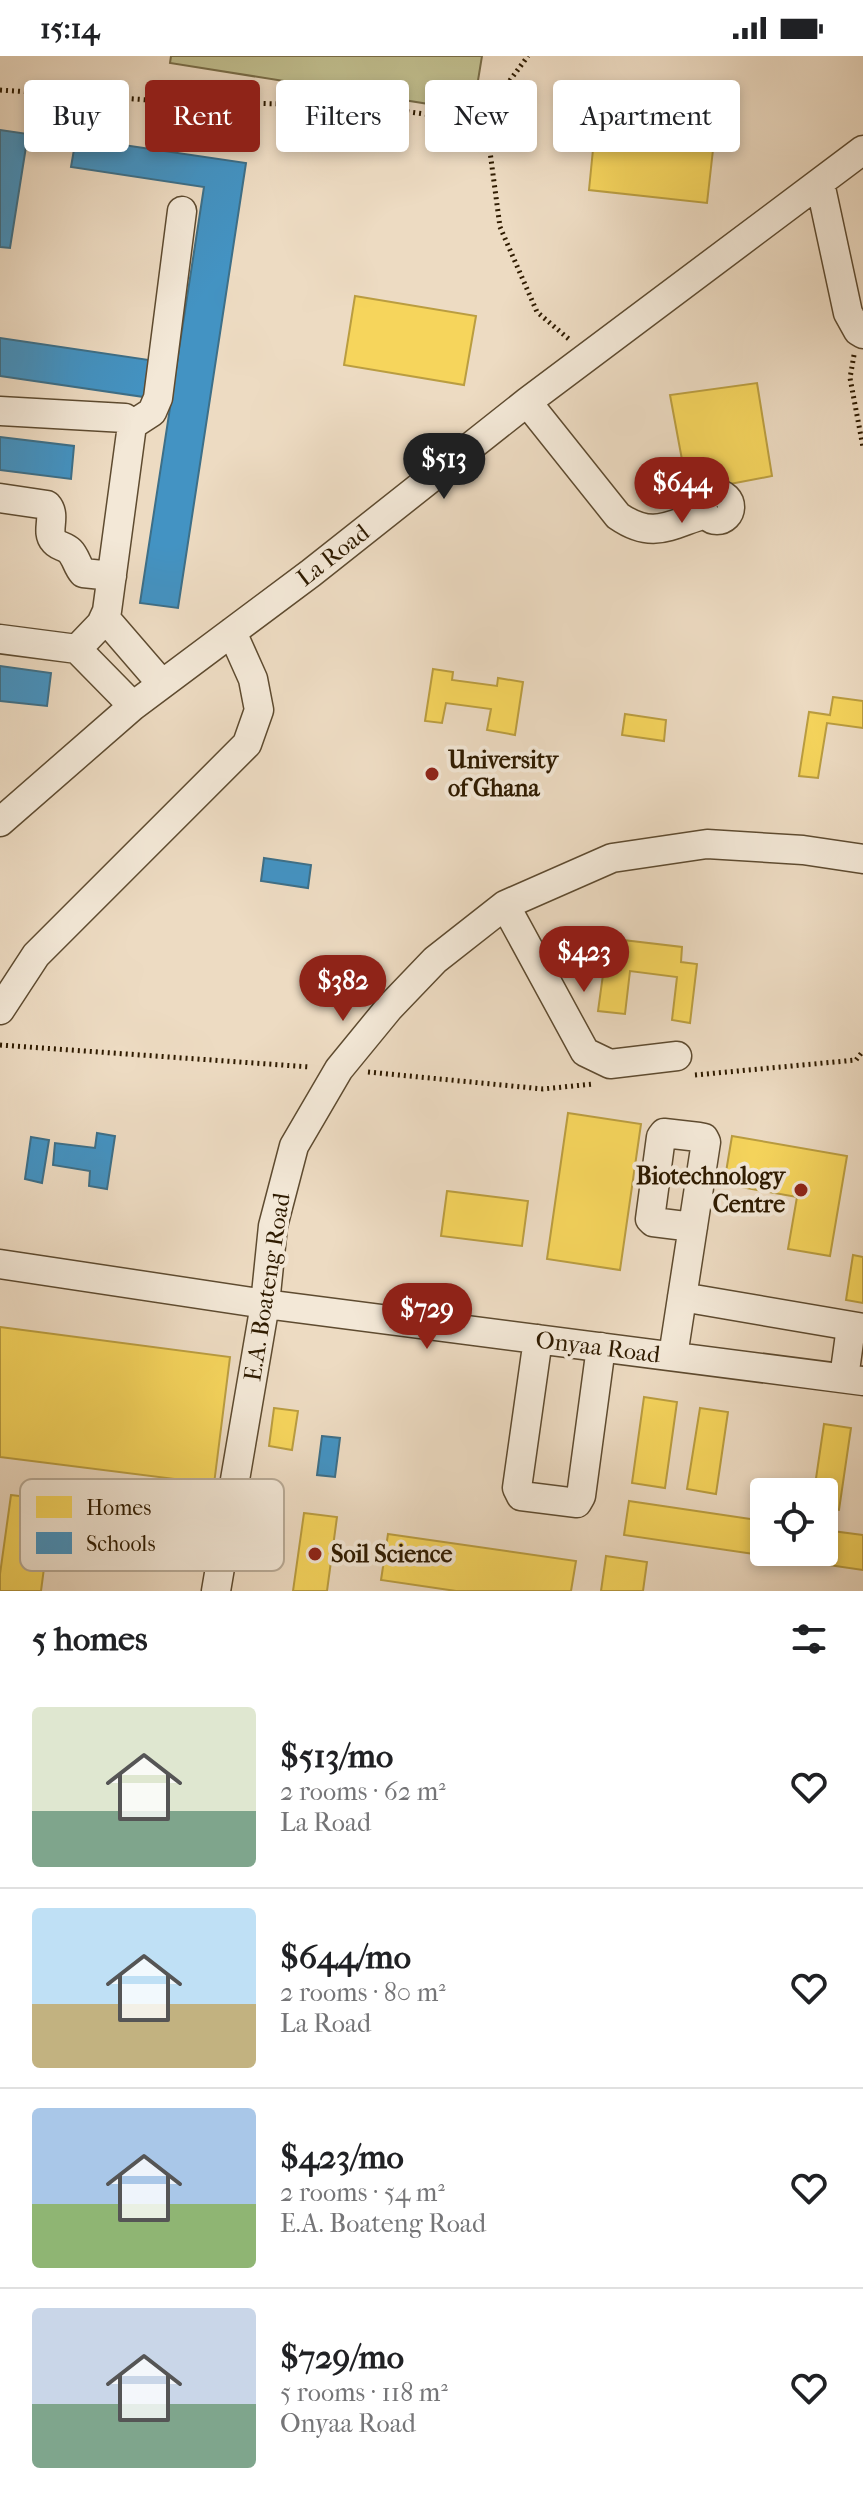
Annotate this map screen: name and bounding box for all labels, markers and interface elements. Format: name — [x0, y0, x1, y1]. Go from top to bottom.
text: 15:14 — [40, 11, 99, 46]
chip: Buy — [24, 80, 129, 152]
chip: Rent — [145, 80, 260, 152]
chip: Filters — [276, 80, 409, 152]
chip: New — [425, 80, 537, 152]
chip: Apartment — [553, 80, 740, 152]
pin: $513 — [397, 433, 491, 501]
text: $513 — [421, 443, 467, 474]
pin: $644 — [635, 457, 729, 525]
text: $644 — [652, 467, 712, 498]
street label: La Road — [291, 517, 376, 592]
place label: University of Ghana — [447, 746, 559, 802]
marker: University of Ghana — [423, 765, 441, 783]
pin: $423 — [537, 926, 631, 994]
text: $423 — [557, 936, 611, 967]
pin: $382 — [296, 955, 390, 1023]
text: $382 — [317, 965, 369, 996]
place label: Biotechnology Centre — [636, 1162, 786, 1218]
marker: Biotechnology Centre — [792, 1181, 810, 1199]
street label: E.A. Boateng Road — [238, 1190, 296, 1383]
pin: $729 — [380, 1283, 474, 1351]
text: $729 — [400, 1293, 454, 1324]
street label: Onyaa Road — [534, 1325, 663, 1369]
map controls — [750, 1478, 838, 1566]
button: locate — [750, 1478, 838, 1566]
legend — [20, 1479, 284, 1571]
text: Homes — [86, 1495, 151, 1521]
text: Schools — [86, 1531, 156, 1557]
place label: Soil Science — [331, 1540, 452, 1568]
marker: Soil Science — [306, 1545, 324, 1563]
icon: filters — [787, 1617, 831, 1661]
text: 5 homes — [32, 1619, 147, 1659]
text: $513/mo — [280, 1736, 393, 1776]
icon: home — [96, 1739, 192, 1835]
icon: heart — [787, 1765, 831, 1809]
text: 2 rooms · 62 m² — [280, 1776, 446, 1807]
text: La Road — [280, 1807, 371, 1838]
text: $644/mo — [280, 1937, 411, 1977]
icon: home — [96, 1940, 192, 2036]
icon: heart — [787, 1966, 831, 2010]
text: 2 rooms · 80 m² — [280, 1977, 446, 2008]
text: La Road — [280, 2008, 371, 2039]
text: $423/mo — [280, 2137, 404, 2177]
icon: home — [96, 2140, 192, 2236]
icon: heart — [787, 2166, 831, 2210]
text: 2 rooms · 54 m² — [280, 2177, 445, 2208]
text: E.A. Boateng Road — [280, 2208, 486, 2239]
text: $729/mo — [280, 2337, 404, 2377]
icon: home — [96, 2340, 192, 2436]
icon: heart — [787, 2366, 831, 2410]
text: 5 rooms · 118 m² — [280, 2377, 448, 2408]
text: Onyaa Road — [280, 2408, 416, 2439]

